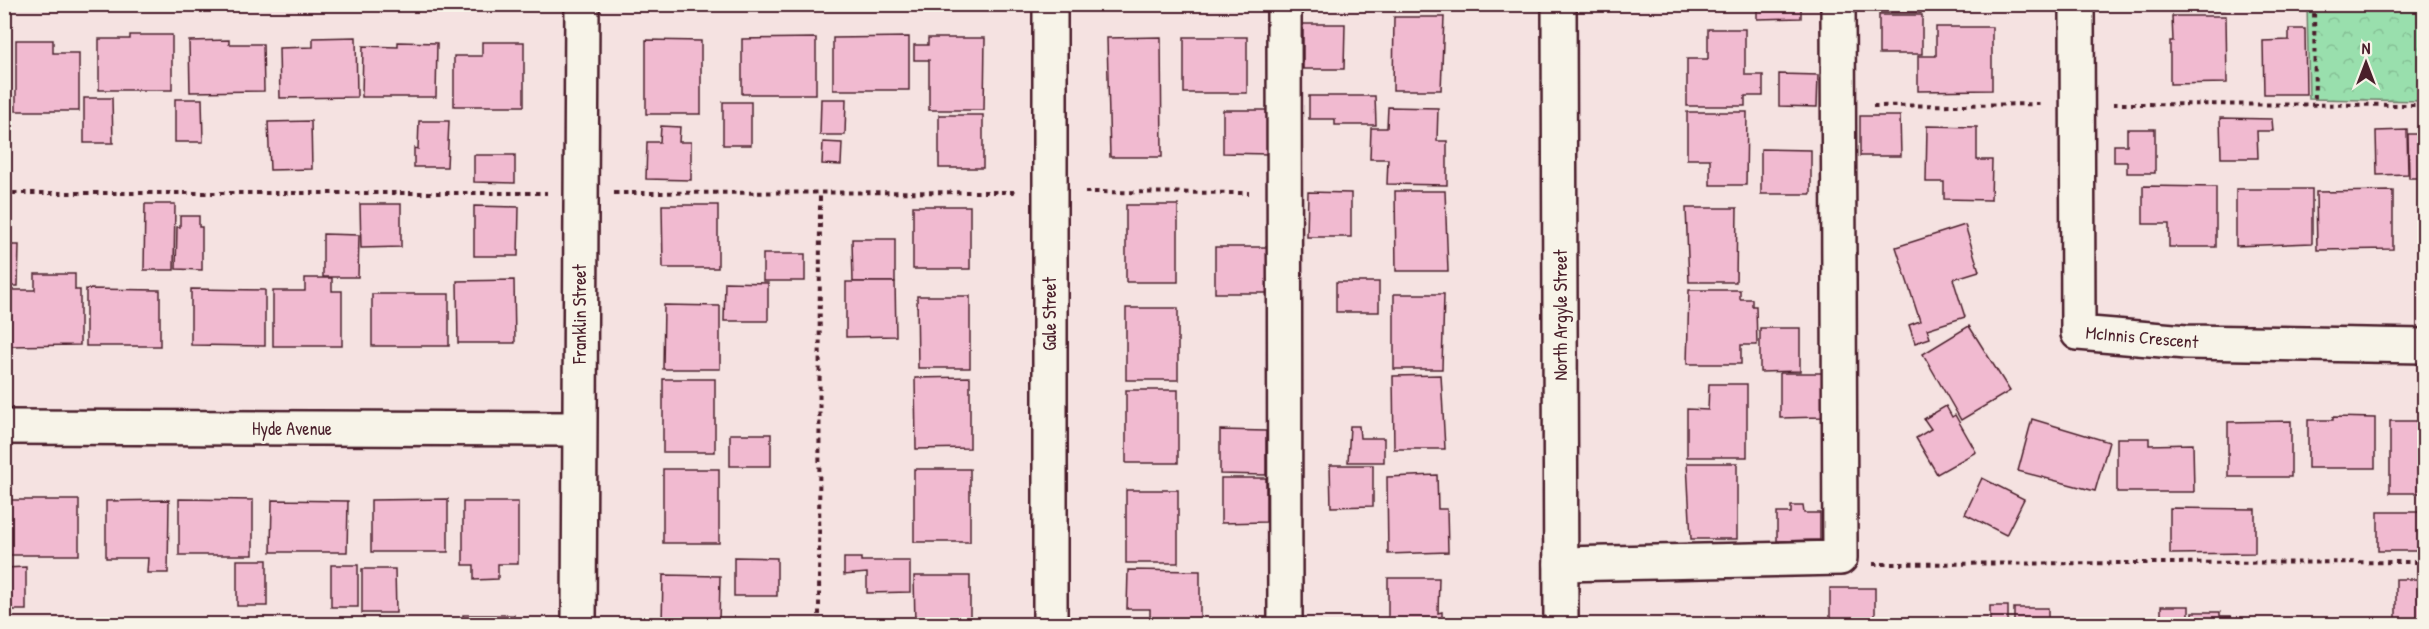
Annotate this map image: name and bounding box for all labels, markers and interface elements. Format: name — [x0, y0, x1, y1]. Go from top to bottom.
north arrow — [2336, 33, 2396, 93]
text: N — [2362, 37, 2371, 59]
street label: North Argyle Street — [1548, 249, 1573, 381]
street label: Franklin Street — [567, 264, 592, 365]
street label: Gale Street — [1037, 276, 1062, 351]
street label: McInnis Crescent — [2085, 320, 2200, 354]
street label: Hyde Avenue — [252, 416, 332, 441]

